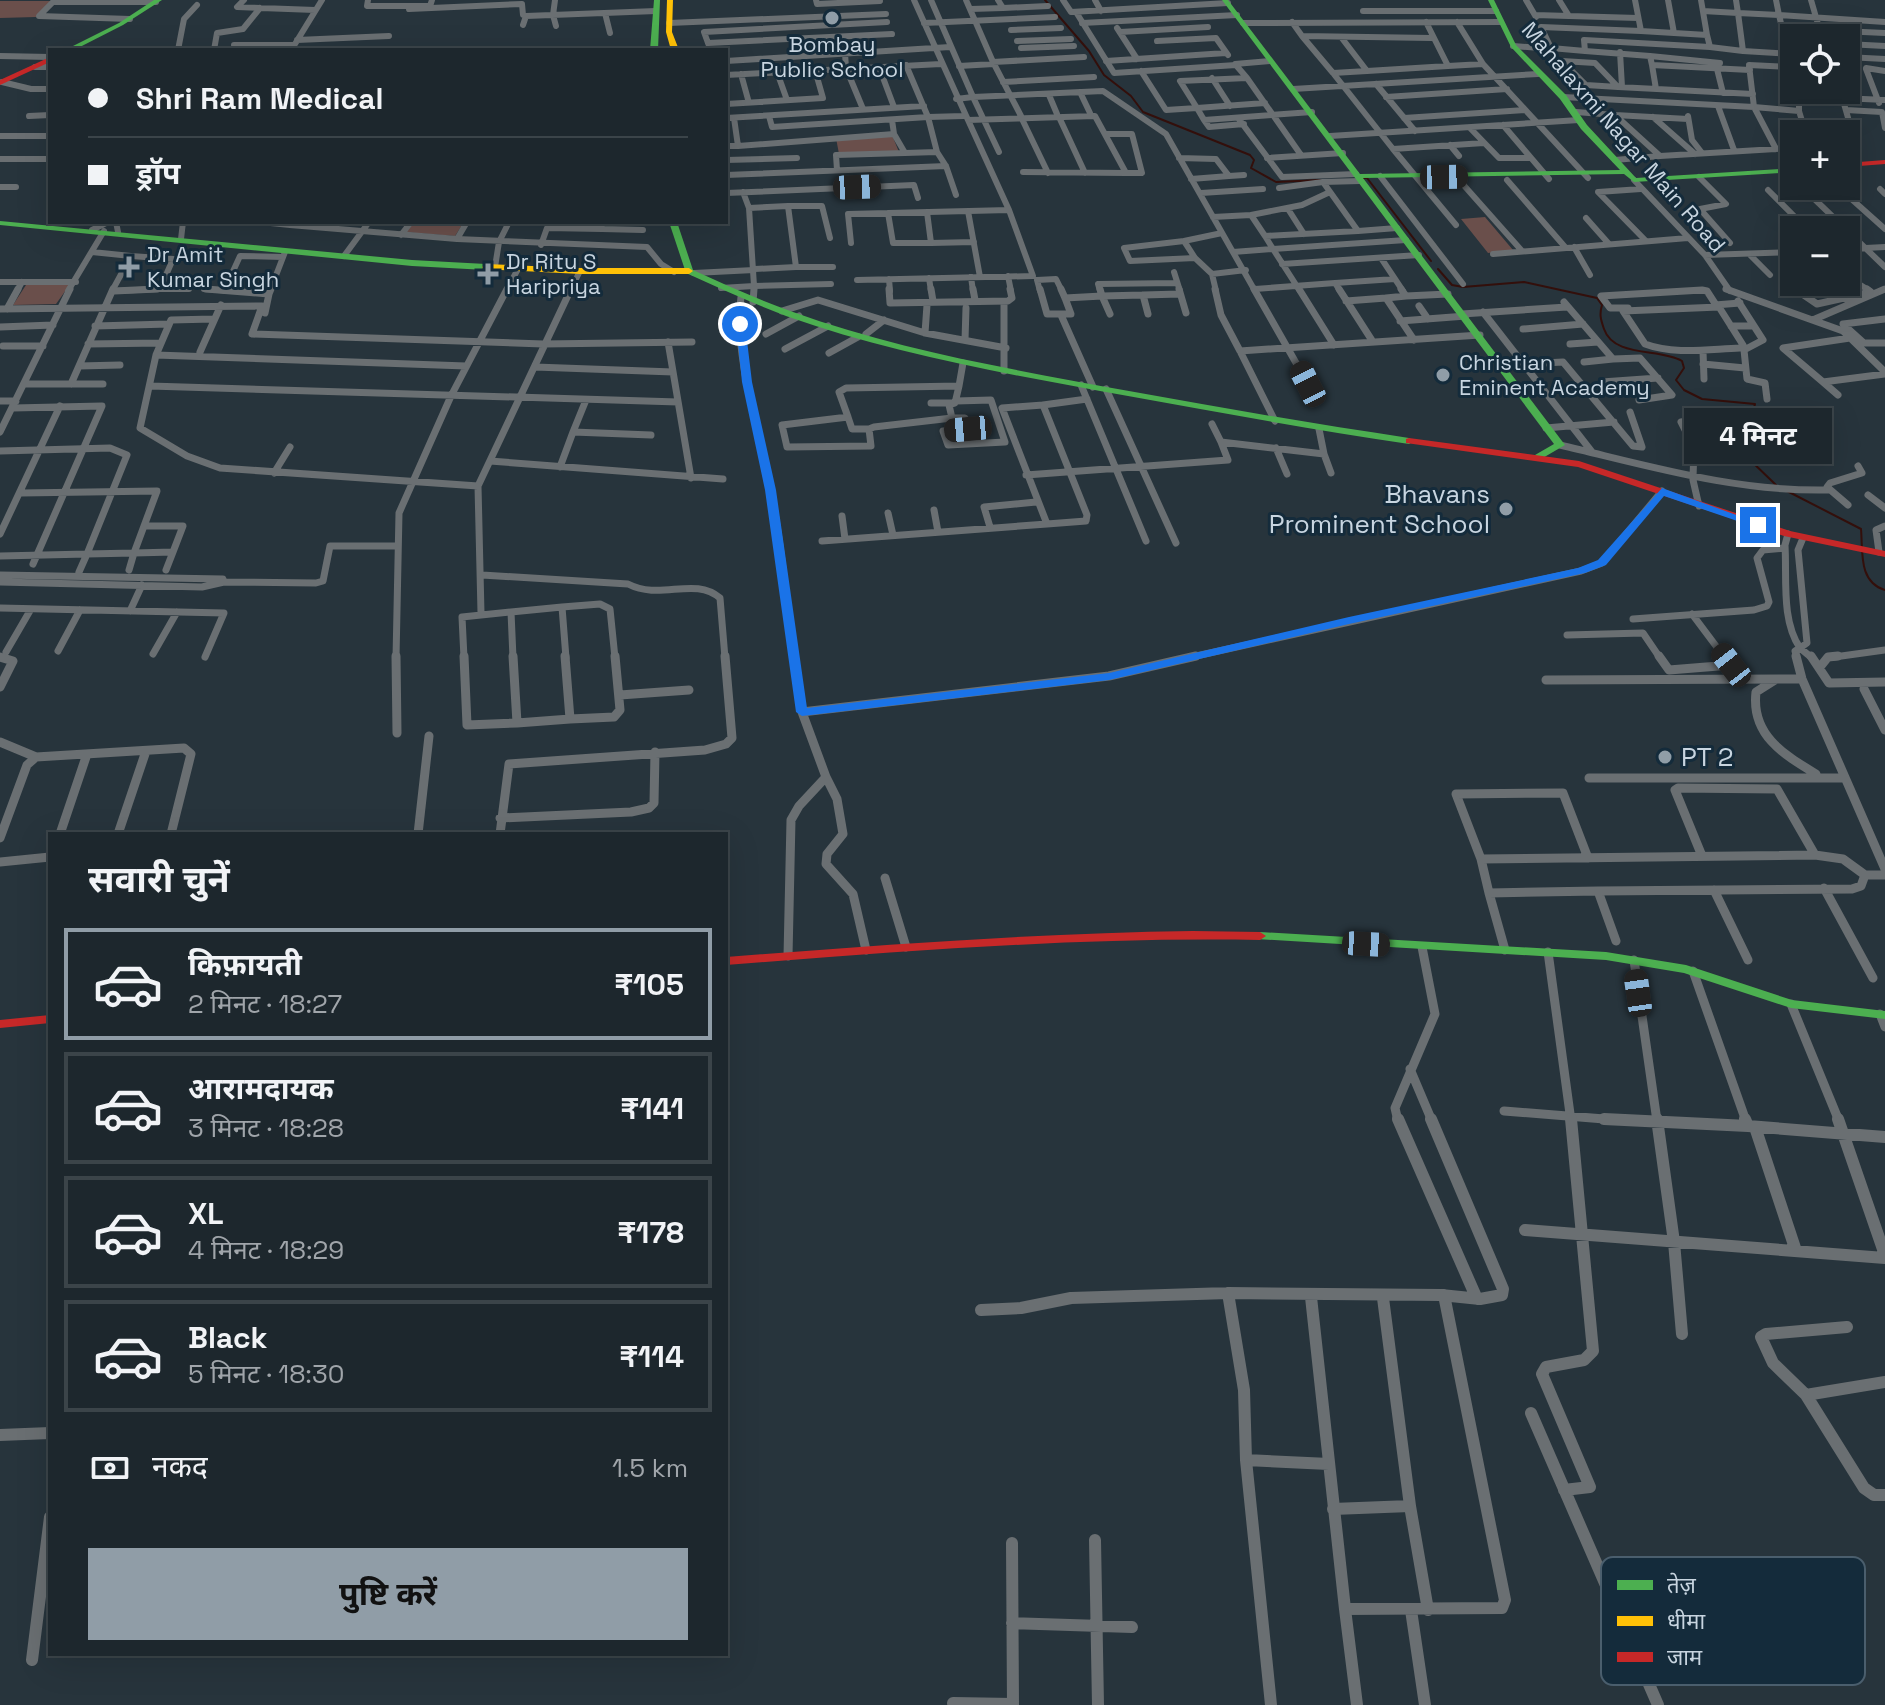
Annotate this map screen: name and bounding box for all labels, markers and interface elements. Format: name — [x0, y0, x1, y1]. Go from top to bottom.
marker: Bombay Public School — [823, 9, 841, 27]
street label: Mahalaxmi Nagar Main Road — [1516, 16, 1732, 258]
map controls — [1780, 24, 1860, 296]
button: locate — [1780, 24, 1860, 104]
place label: Bombay Public School — [760, 30, 904, 83]
text: Shri Ram Medical — [136, 79, 383, 118]
button: + — [1780, 120, 1860, 200]
text: ड्रॉप — [136, 154, 180, 193]
car — [1420, 165, 1468, 189]
car — [833, 174, 881, 200]
button: − — [1780, 216, 1860, 296]
place label: Dr Amit Kumar Singh — [147, 240, 279, 293]
place label: Dr Ritu S Haripriya — [506, 247, 601, 300]
marker: Dr Amit Kumar Singh — [118, 256, 140, 278]
marker: Dr Ritu S Haripriya — [477, 263, 499, 285]
route start — [722, 306, 758, 342]
place label: Christian Eminent Academy — [1459, 348, 1650, 401]
car — [1286, 357, 1330, 411]
marker: Christian Eminent Academy — [1434, 366, 1452, 384]
callout: 4 मिनट — [1684, 409, 1832, 465]
car — [943, 415, 993, 443]
text: 4 मिनट — [1719, 419, 1797, 453]
place label: Bhavans Prominent School — [1269, 477, 1490, 541]
marker: Bhavans Prominent School — [1497, 500, 1515, 518]
route end — [1740, 507, 1776, 543]
car — [1707, 639, 1755, 691]
place label: PT 2 — [1681, 740, 1734, 774]
marker: PT 2 — [1656, 748, 1674, 766]
text: सवारी चुनें — [88, 857, 230, 903]
car — [1341, 931, 1391, 957]
text: किफ़ायती — [188, 945, 302, 984]
icon: car — [92, 948, 164, 1020]
text: ₹105 — [614, 965, 684, 1004]
car — [1623, 968, 1653, 1018]
text: 2 मिनट · 18:27 — [188, 987, 342, 1021]
text: आरामदायक — [188, 1069, 334, 1108]
icon: car — [92, 1072, 164, 1144]
text: ₹141 — [620, 1089, 684, 1128]
text: 3 मिनट · 18:28 — [188, 1111, 344, 1145]
text: XL — [188, 1194, 224, 1233]
icon: car — [92, 1196, 164, 1268]
text: ₹178 — [617, 1213, 684, 1252]
text: 4 मिनट · 18:29 — [188, 1233, 344, 1267]
text: Black — [188, 1318, 267, 1357]
icon: car — [92, 1320, 164, 1392]
text: ₹114 — [619, 1337, 684, 1376]
text: 5 मिनट · 18:30 — [188, 1357, 344, 1391]
icon: cash — [88, 1446, 132, 1490]
text: नकद — [152, 1447, 208, 1486]
text: 1.5 km — [612, 1451, 688, 1485]
button: पुष्टि करें — [88, 1548, 688, 1640]
legend — [1601, 1557, 1865, 1685]
text: तेज़ — [1667, 1571, 1697, 1599]
text: धीमा — [1667, 1607, 1705, 1635]
text: जाम — [1667, 1643, 1703, 1671]

